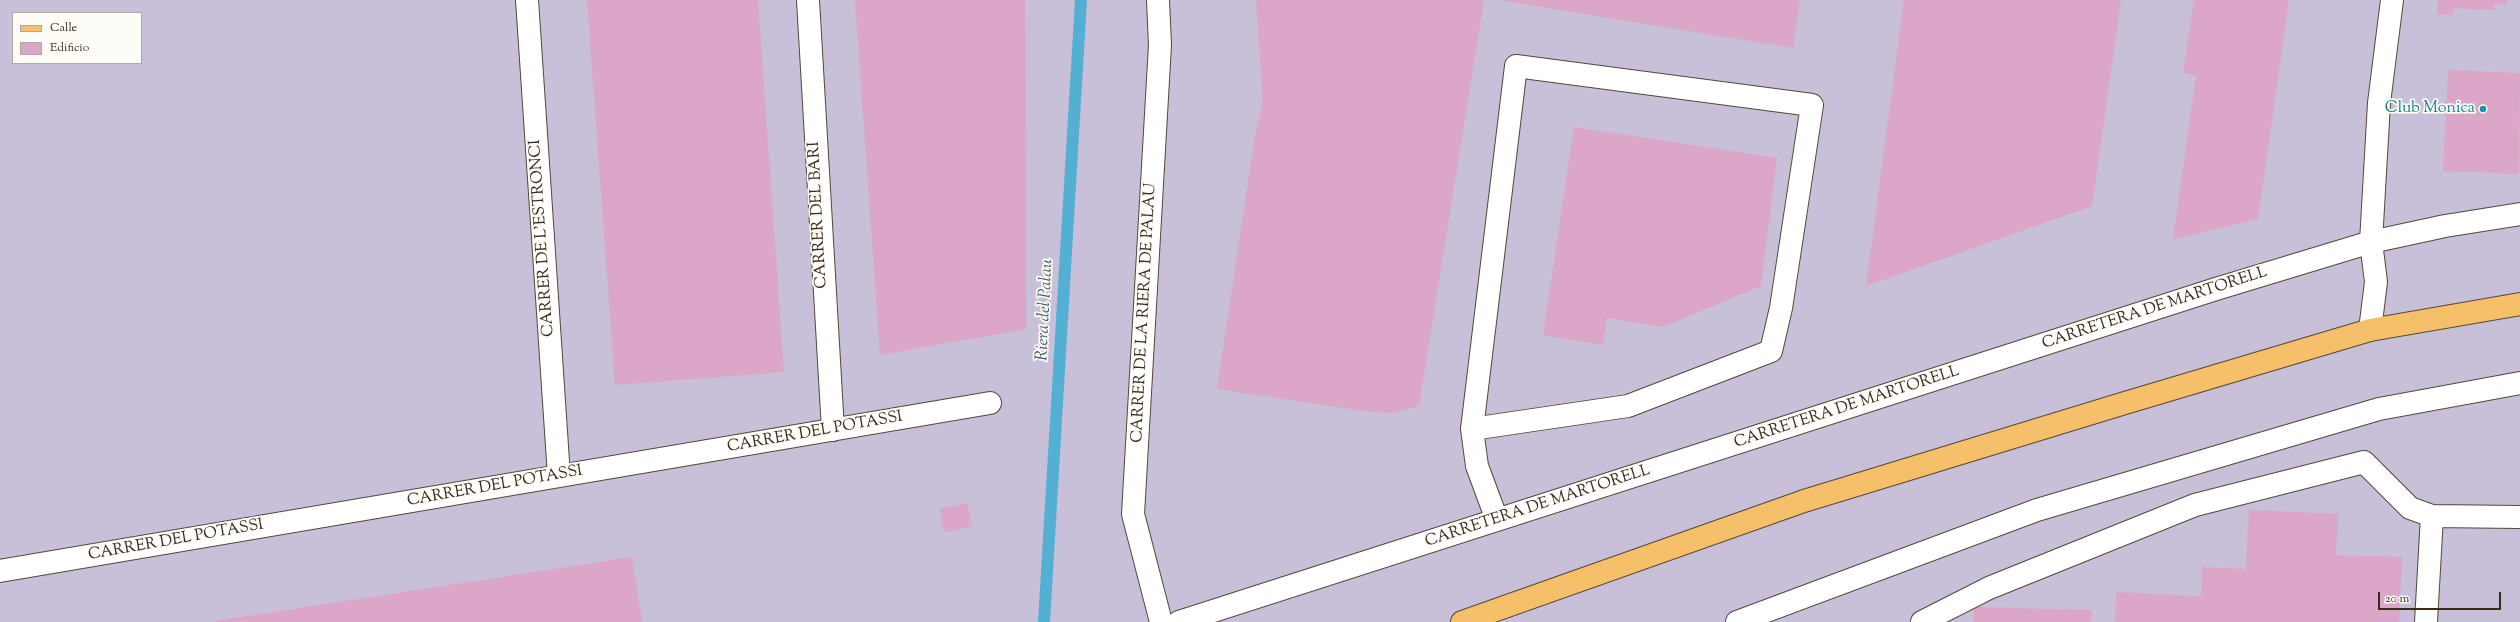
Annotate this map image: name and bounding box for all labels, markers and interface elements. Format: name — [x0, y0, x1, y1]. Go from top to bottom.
legend — [12, 12, 142, 64]
text: Calle — [50, 19, 77, 37]
text: Edificio — [50, 39, 89, 57]
place label: Club Monica — [2385, 99, 2475, 119]
marker: Club Monica — [2478, 104, 2488, 114]
street label: CARRER DE L'ESTRONCI — [527, 139, 559, 337]
street label: CARRER DEL BARI — [806, 141, 832, 289]
street label: CARRER DE LA RIERA DE PALAU — [1129, 183, 1161, 443]
water label: Riera del Palau — [1033, 259, 1059, 361]
street label: CARRETERA DE MARTORELL — [2040, 263, 2270, 355]
street label: CARRETERA DE MARTORELL — [1732, 362, 1962, 454]
street label: CARRER DEL POTASSI — [726, 408, 904, 458]
street label: CARRETERA DE MARTORELL — [1423, 461, 1653, 553]
street label: CARRER DEL POTASSI — [406, 462, 584, 512]
street label: CARRER DEL POTASSI — [87, 516, 265, 566]
scale bar — [2380, 584, 2503, 610]
text: 20 m — [2385, 590, 2409, 608]

